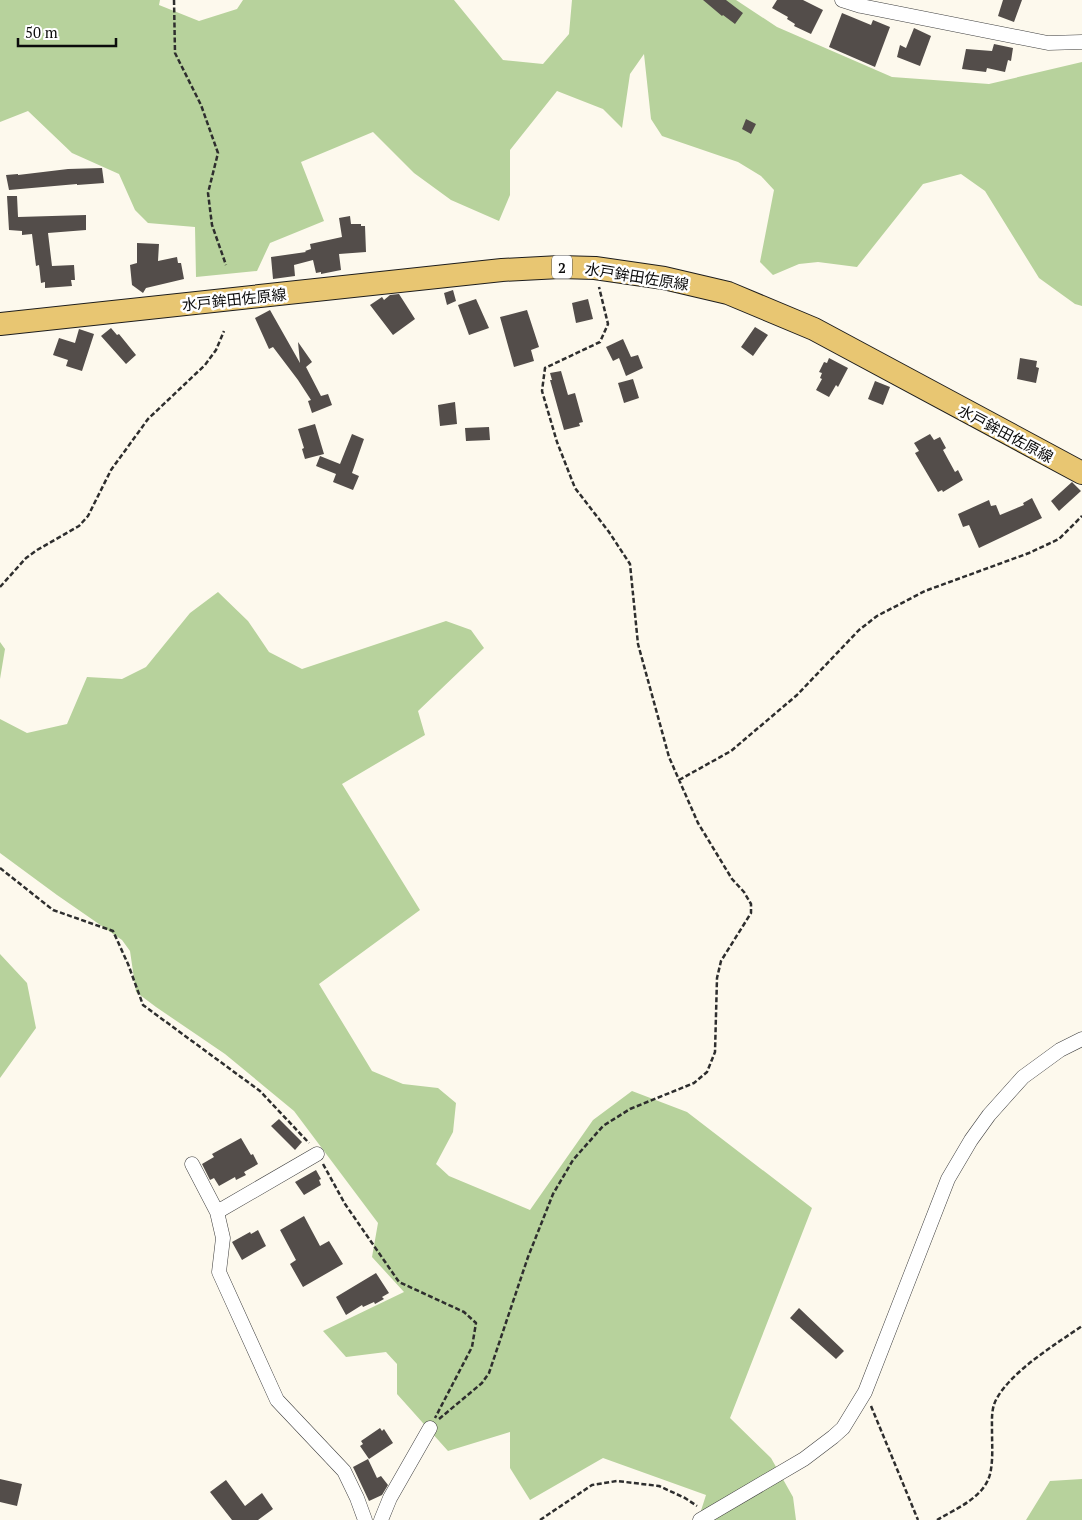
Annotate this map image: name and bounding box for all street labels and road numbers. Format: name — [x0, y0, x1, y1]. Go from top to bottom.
road number: 2 — [552, 256, 572, 278]
street label: 水戸鉾田佐原線 — [584, 258, 690, 294]
street label: 水戸鉾田佐原線 — [181, 284, 287, 314]
street label: 水戸鉾田佐原線 — [955, 400, 1057, 466]

